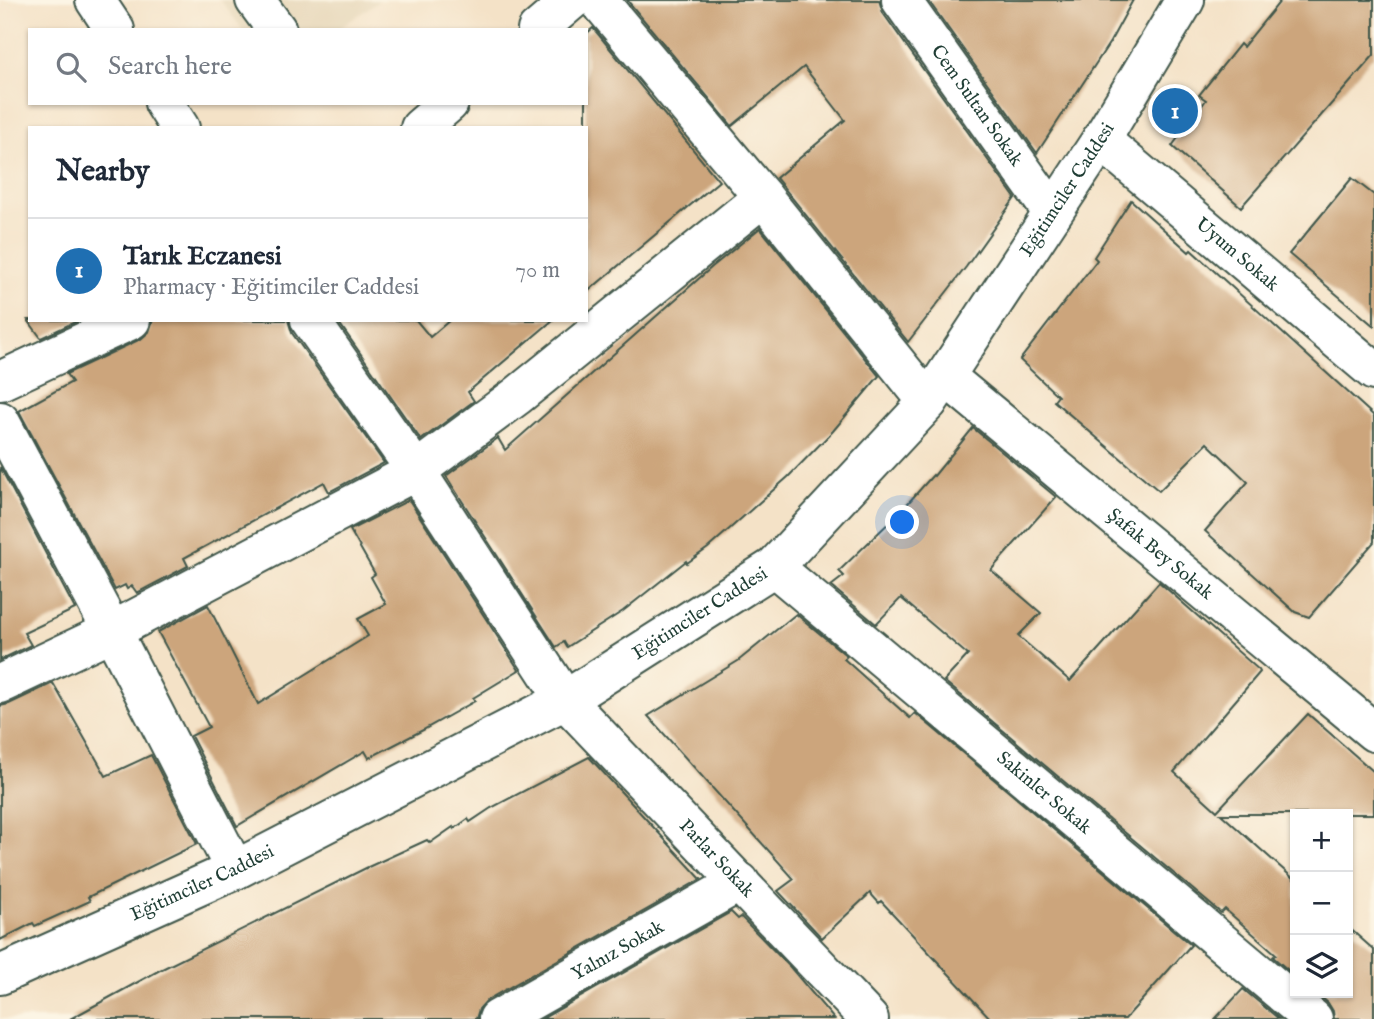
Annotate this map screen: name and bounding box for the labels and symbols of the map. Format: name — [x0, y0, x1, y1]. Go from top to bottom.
street label: Cem Sultan Sokak — [925, 40, 1028, 172]
pin: 1 — [1152, 85, 1198, 137]
street label: Eğitimciler Caddesi — [1015, 119, 1120, 262]
street label: Uyum Sokak — [1190, 213, 1284, 298]
street label: Şafak Bey Sokak — [1102, 504, 1219, 606]
your location — [885, 505, 919, 539]
street label: Eğitimciler Caddesi — [628, 562, 772, 666]
street label: Sakinler Sokak — [991, 746, 1097, 840]
street label: Parlar Sokak — [673, 815, 760, 904]
street label: Eğitimciler Caddesi — [127, 840, 278, 927]
street label: Yalnız Sokak — [568, 915, 669, 987]

